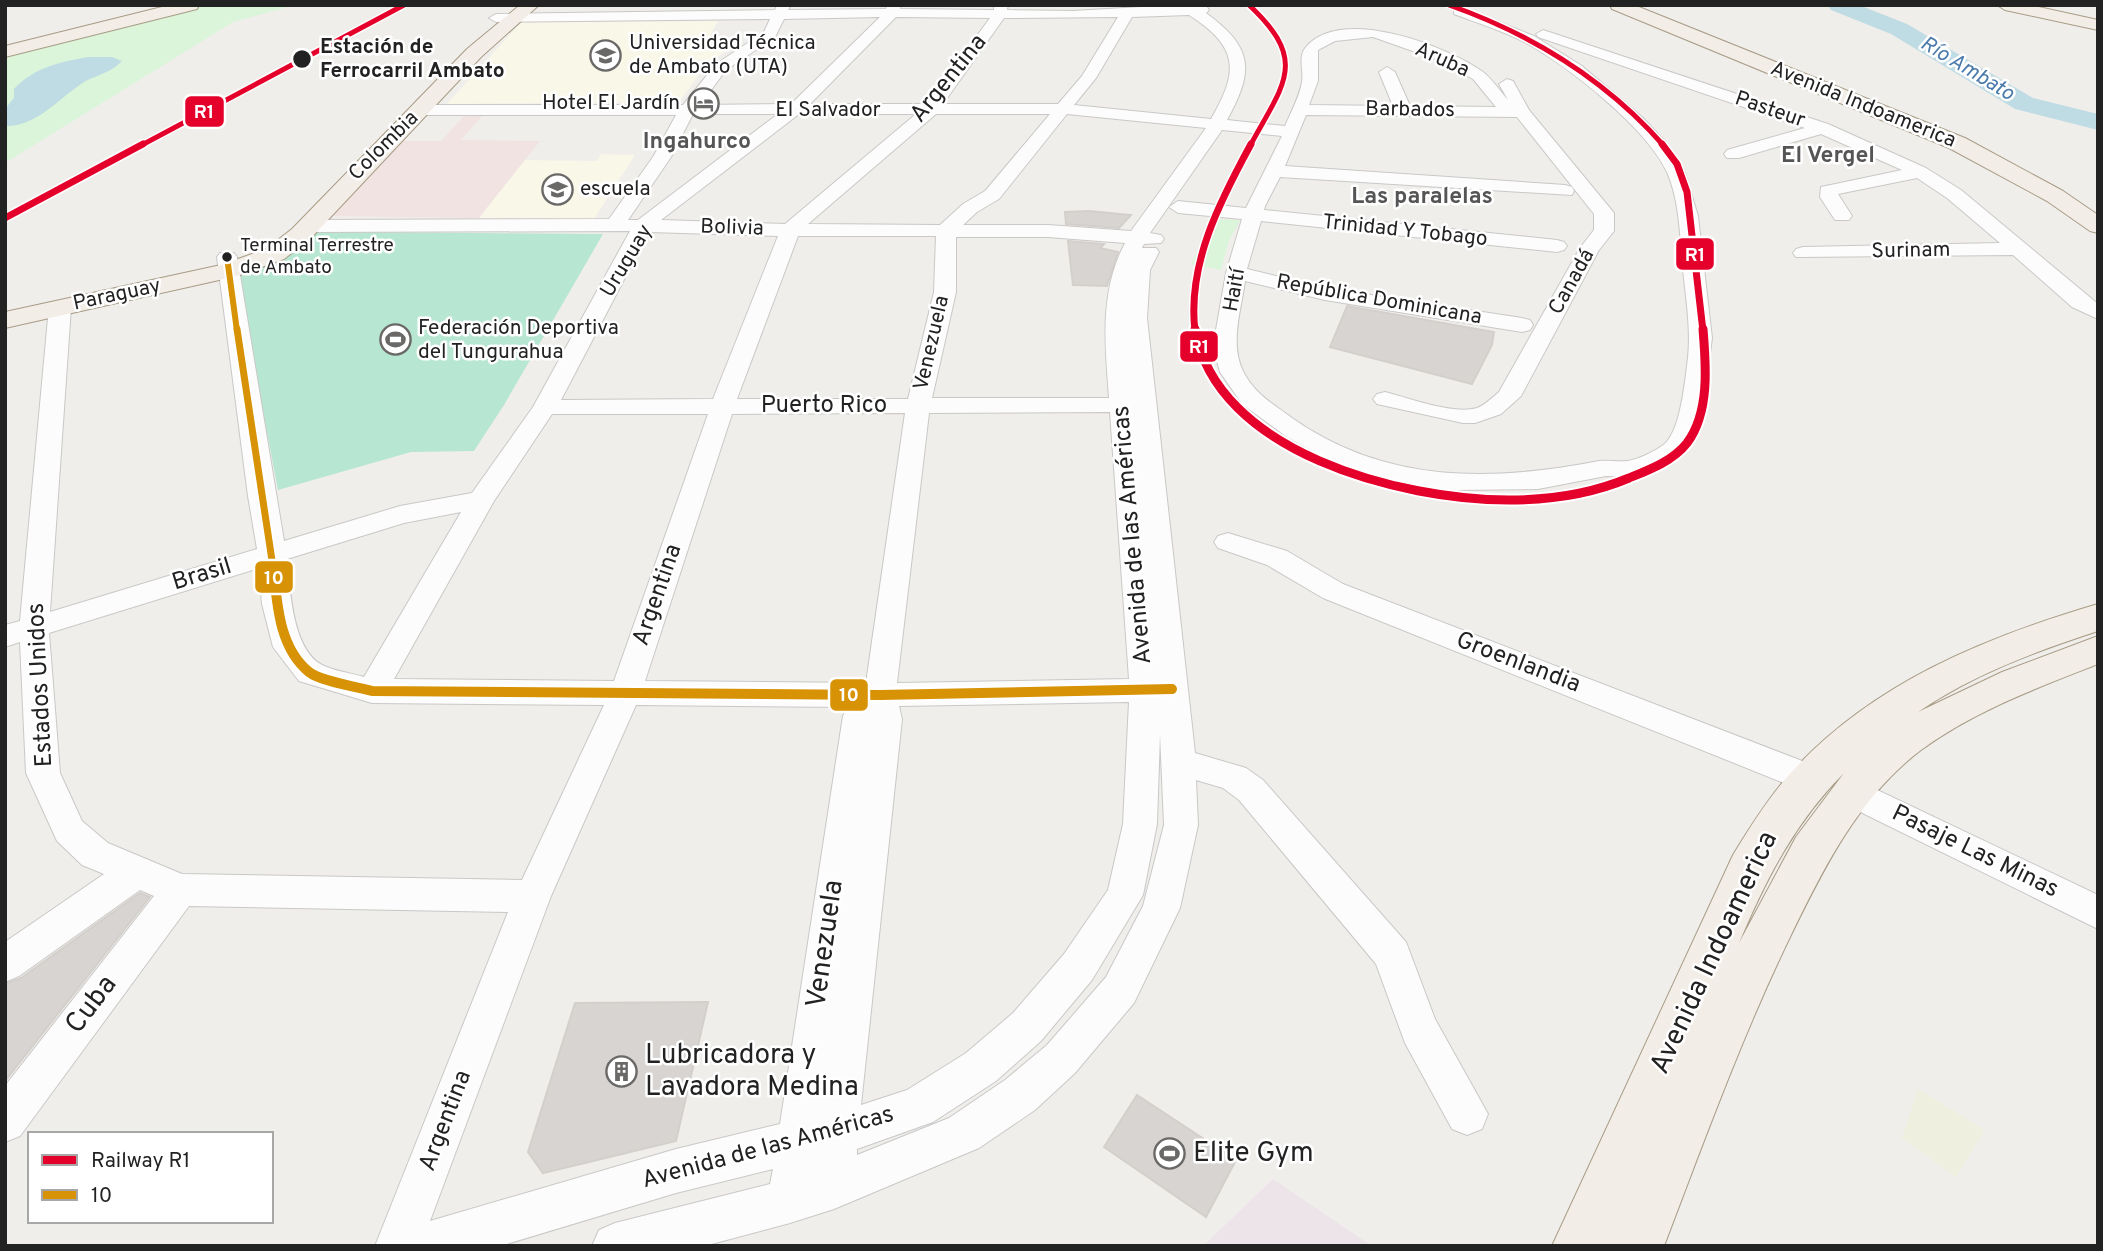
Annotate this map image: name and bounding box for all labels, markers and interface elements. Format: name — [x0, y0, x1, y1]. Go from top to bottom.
street label: Argentina — [904, 28, 994, 130]
place label: Universidad Técnica de Ambato (UTA) — [629, 30, 816, 81]
water label: Río Ambato — [1915, 30, 2020, 108]
place label: Estación de Ferrocarril Ambato — [320, 34, 505, 85]
street label: Aruba — [1410, 36, 1474, 84]
school or university icon: Universidad Técnica de Ambato (UTA) — [589, 38, 623, 72]
marker: Estación de Ferrocarril Ambato — [291, 48, 313, 70]
street label: Avenida Indoamerica — [1766, 55, 1960, 155]
street label: Pasteur — [1731, 85, 1809, 135]
hotel icon: Hotel El Jardín — [686, 86, 720, 120]
place label: Hotel El Jardín — [542, 90, 680, 117]
line badge: R1 — [184, 95, 225, 128]
street label: Barbados — [1365, 96, 1455, 124]
street label: El Salvador — [775, 97, 881, 124]
text: R1 — [194, 101, 214, 125]
street label: Colombia — [343, 105, 425, 187]
district label: Ingahurco — [643, 128, 751, 157]
district label: El Vergel — [1781, 142, 1875, 171]
school or university icon: escuela — [540, 172, 574, 206]
place label: escuela — [580, 176, 651, 203]
district label: Las paralelas — [1351, 183, 1493, 212]
street label: Trinidad Y Tobago — [1321, 209, 1489, 253]
street label: Bolivia — [700, 213, 764, 243]
street label: Uruguay — [595, 220, 659, 302]
place label: Terminal Terrestre de Ambato — [240, 234, 394, 280]
line badge: R1 — [1675, 237, 1715, 271]
street label: Surinam — [1871, 237, 1951, 265]
street label: Canadá — [1543, 244, 1601, 320]
text: R1 — [1685, 244, 1705, 268]
marker: Terminal Terrestre de Ambato — [220, 250, 234, 264]
street label: Haití — [1218, 264, 1252, 314]
street label: República Dominicana — [1274, 269, 1484, 331]
street label: Paraguay — [71, 273, 163, 317]
street label: Venezuela — [908, 293, 956, 393]
place label: Federación Deportiva del Tungurahua — [418, 315, 619, 366]
sports icon: Federación Deportiva del Tungurahua — [378, 323, 412, 357]
line badge: R1 — [1179, 330, 1219, 363]
text: R1 — [1189, 336, 1209, 360]
street label: Puerto Rico — [761, 391, 887, 421]
street label: Avenida de las Américas — [1107, 404, 1159, 666]
street label: Argentina — [627, 540, 689, 650]
street label: Brasil — [168, 552, 236, 598]
line badge: 10 — [254, 560, 294, 594]
text: 10 — [264, 567, 284, 591]
street label: Estados Unidos — [22, 602, 60, 768]
street label: Groenlandia — [1451, 626, 1585, 700]
line badge: 10 — [829, 678, 869, 712]
text: 10 — [839, 684, 859, 708]
street label: Pasaje Las Minas — [1887, 799, 2063, 905]
street label: Avenida Indoamerica — [1643, 826, 1787, 1080]
street label: Venezuela — [799, 878, 853, 1010]
street label: Cuba — [58, 968, 126, 1042]
place label: Lubricadora y Lavadora Medina — [645, 1038, 859, 1106]
building icon: Lubricadora y Lavadora Medina — [605, 1055, 639, 1089]
street label: Argentina — [413, 1066, 479, 1176]
street label: Avenida de las Américas — [639, 1100, 897, 1196]
legend — [28, 1132, 273, 1223]
place label: Elite Gym — [1193, 1136, 1314, 1172]
sports icon: Elite Gym — [1153, 1137, 1187, 1171]
text: Railway R1 — [91, 1148, 190, 1175]
text: 10 — [91, 1183, 112, 1210]

